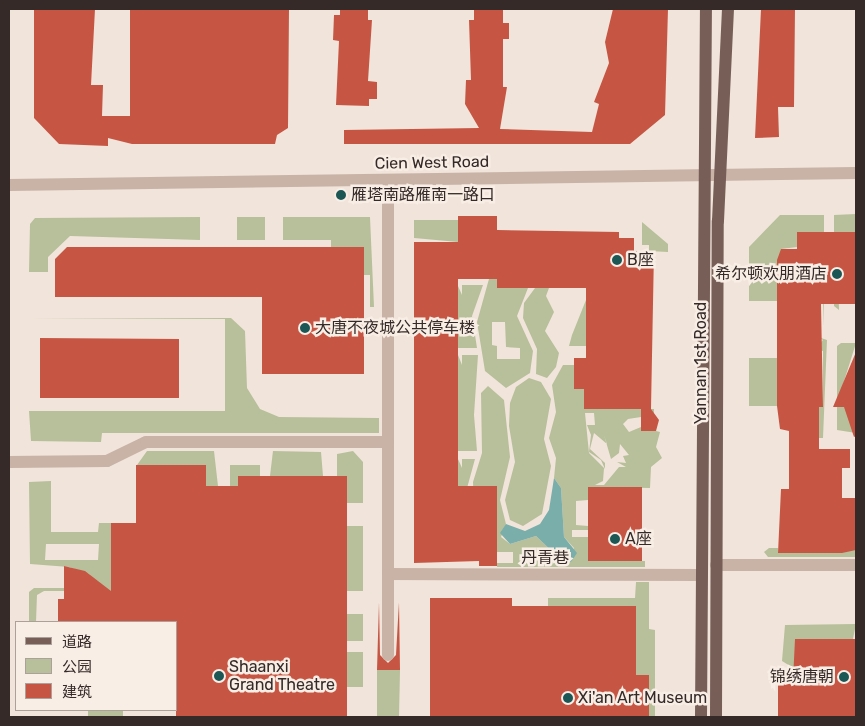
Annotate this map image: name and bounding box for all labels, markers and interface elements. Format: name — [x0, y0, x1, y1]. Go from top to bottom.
street label: Cien West Road — [374, 152, 490, 174]
place label: 雁塔南路雁南一路口 — [351, 185, 495, 205]
marker: 雁塔南路雁南一路口 — [335, 189, 347, 201]
place label: B座 — [627, 250, 654, 270]
marker: B座 — [611, 254, 623, 266]
place label: 希尔顿欢朋酒店 — [715, 264, 827, 284]
marker: 希尔顿欢朋酒店 — [831, 268, 843, 280]
street label: Yannan 1st Road — [691, 302, 711, 424]
place label: 大唐不夜城公共停车楼 — [315, 318, 475, 338]
marker: 大唐不夜城公共停车楼 — [299, 322, 311, 334]
place label: A座 — [625, 529, 652, 549]
marker: A座 — [609, 533, 621, 545]
street label: 丹青巷 — [521, 548, 569, 568]
legend — [15, 621, 178, 711]
text: 道路 — [62, 633, 92, 651]
place label: Shaanxi Grand Theatre — [229, 657, 335, 695]
text: 公园 — [62, 658, 92, 676]
place label: 锦绣唐朝 — [770, 667, 834, 687]
marker: Shaanxi Grand Theatre — [213, 670, 225, 682]
marker: 锦绣唐朝 — [838, 671, 850, 683]
text: 建筑 — [62, 683, 92, 701]
place label: Xi'an Art Museum — [578, 688, 708, 708]
marker: Xi'an Art Museum — [562, 692, 574, 704]

